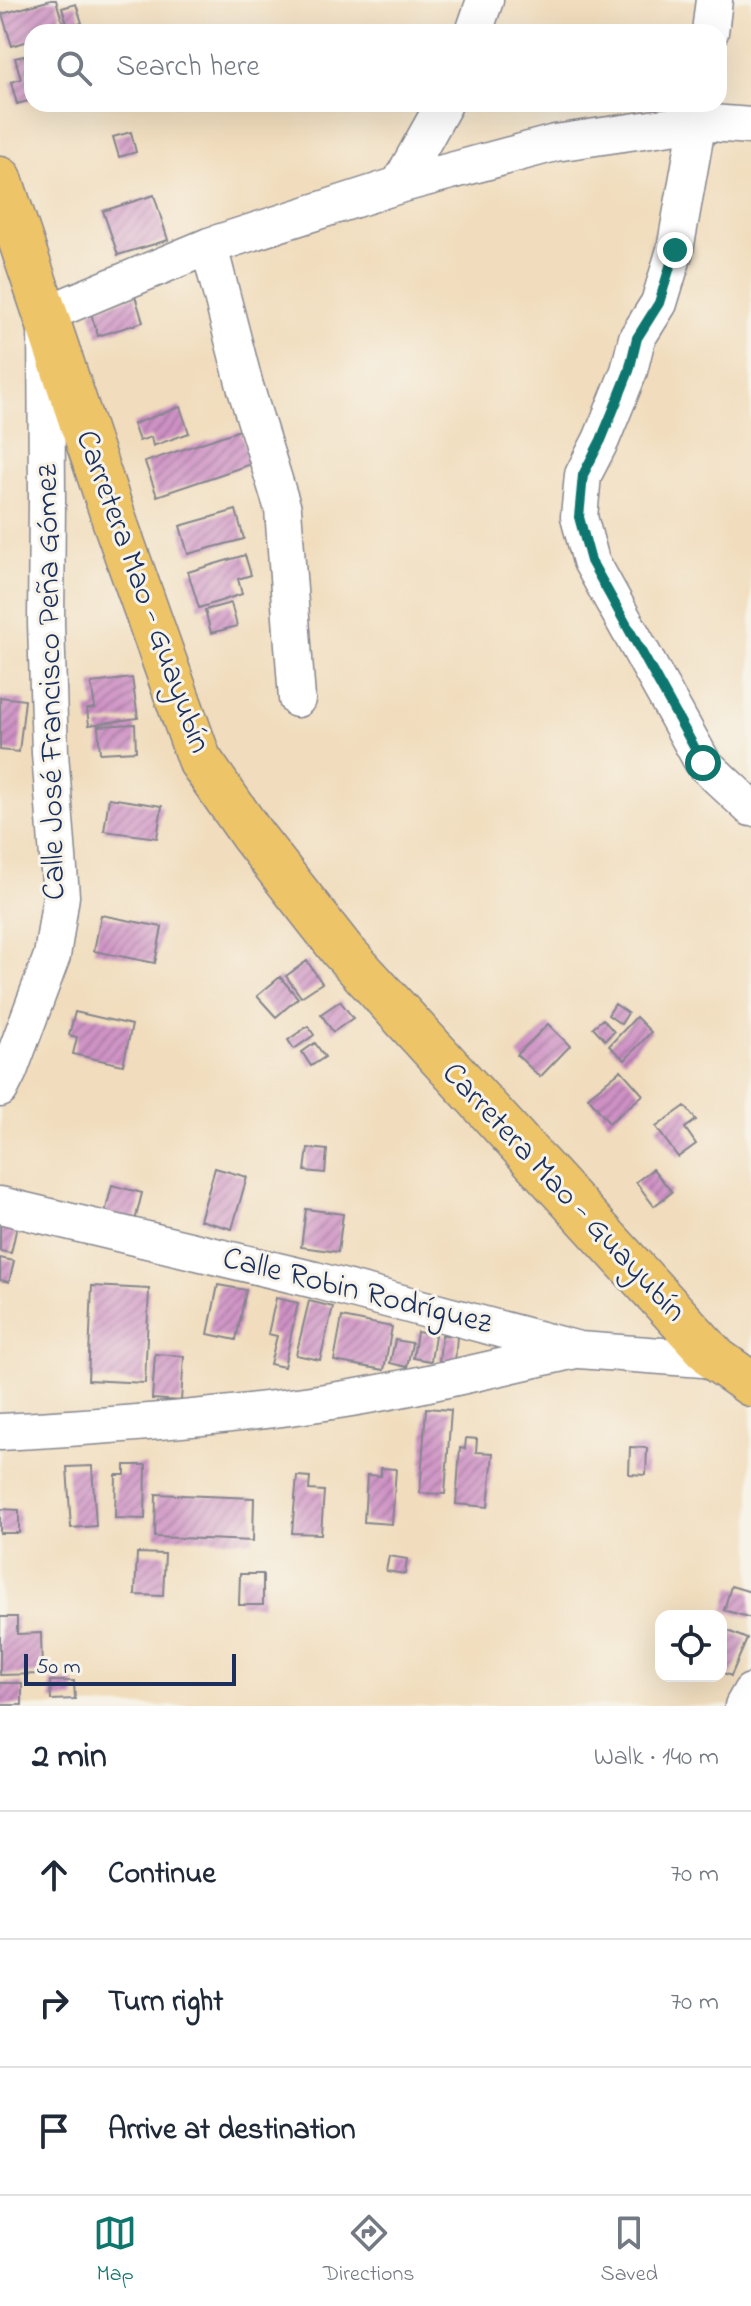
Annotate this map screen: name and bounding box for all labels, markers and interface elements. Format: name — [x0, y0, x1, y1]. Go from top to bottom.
search box — [24, 24, 727, 112]
icon: search — [52, 46, 96, 90]
text: Search here — [116, 46, 260, 90]
route end — [657, 232, 693, 268]
street label: Carretera Mao - Guayubín — [62, 424, 222, 760]
street label: Calle José Francisco Peña Gómez — [25, 463, 79, 901]
route start — [685, 745, 721, 781]
street label: Carretera Mao - Guayubín — [430, 1052, 696, 1334]
street label: Calle Robin Rodríguez — [217, 1236, 497, 1348]
map controls — [655, 1610, 727, 1682]
button: locate — [655, 1610, 727, 1682]
scale bar — [24, 1650, 236, 1686]
text: 50 m — [36, 1652, 81, 1684]
text: 2 min — [32, 1733, 107, 1783]
text: Walk · 140 m — [594, 1739, 719, 1777]
icon: ahead — [32, 1853, 76, 1897]
text: Continue — [108, 1853, 216, 1897]
text: 70 m — [670, 1856, 719, 1894]
icon: right — [32, 1981, 76, 2025]
text: Turn right — [108, 1981, 223, 2025]
text: 70 m — [670, 1984, 719, 2022]
icon: arrive — [32, 2109, 76, 2153]
text: Arrive at destination — [108, 2109, 356, 2153]
tab: Map — [93, 2211, 137, 2291]
tab: Directions — [323, 2211, 414, 2291]
tab: Saved — [601, 2211, 658, 2291]

